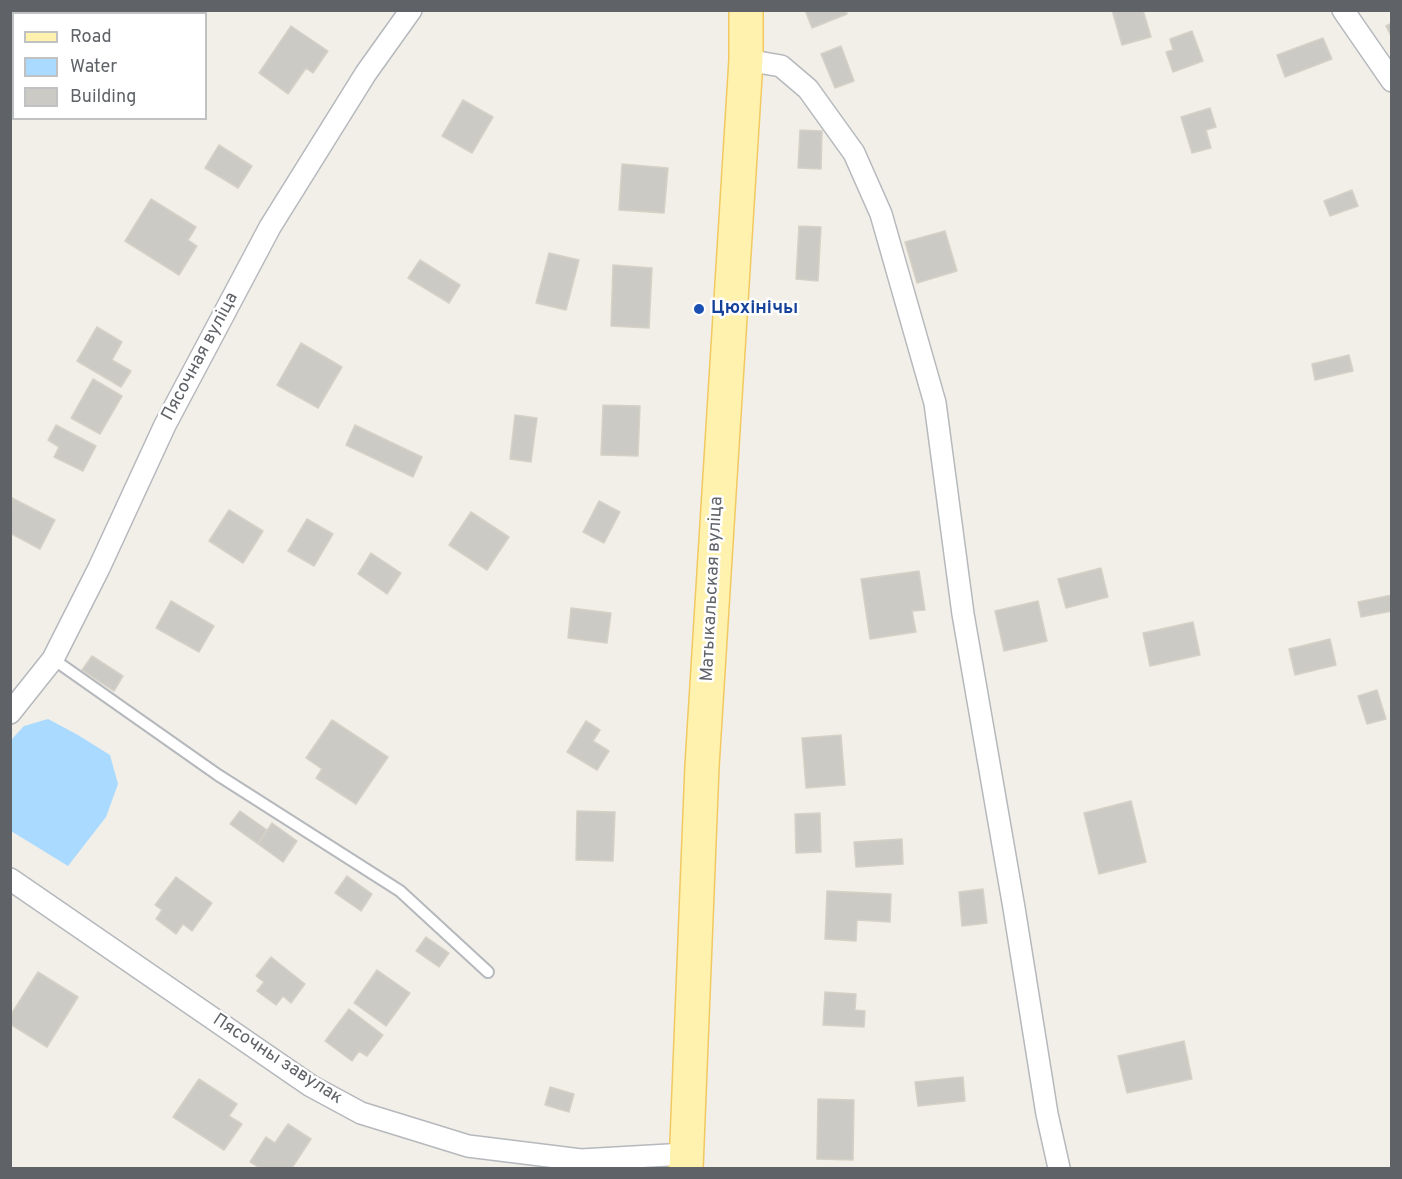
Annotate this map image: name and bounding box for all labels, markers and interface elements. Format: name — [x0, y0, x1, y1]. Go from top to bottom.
legend — [12, 12, 207, 120]
text: Road — [70, 26, 112, 49]
text: Water — [70, 56, 117, 79]
text: Building — [70, 86, 136, 109]
street label: Пясочная вуліца — [158, 289, 244, 425]
place label: Цюхінічы — [711, 298, 798, 320]
marker: Цюхінічы — [692, 302, 706, 316]
street label: Матыкальская вуліца — [697, 496, 729, 682]
street label: Пясочны завулак — [208, 1010, 346, 1110]

